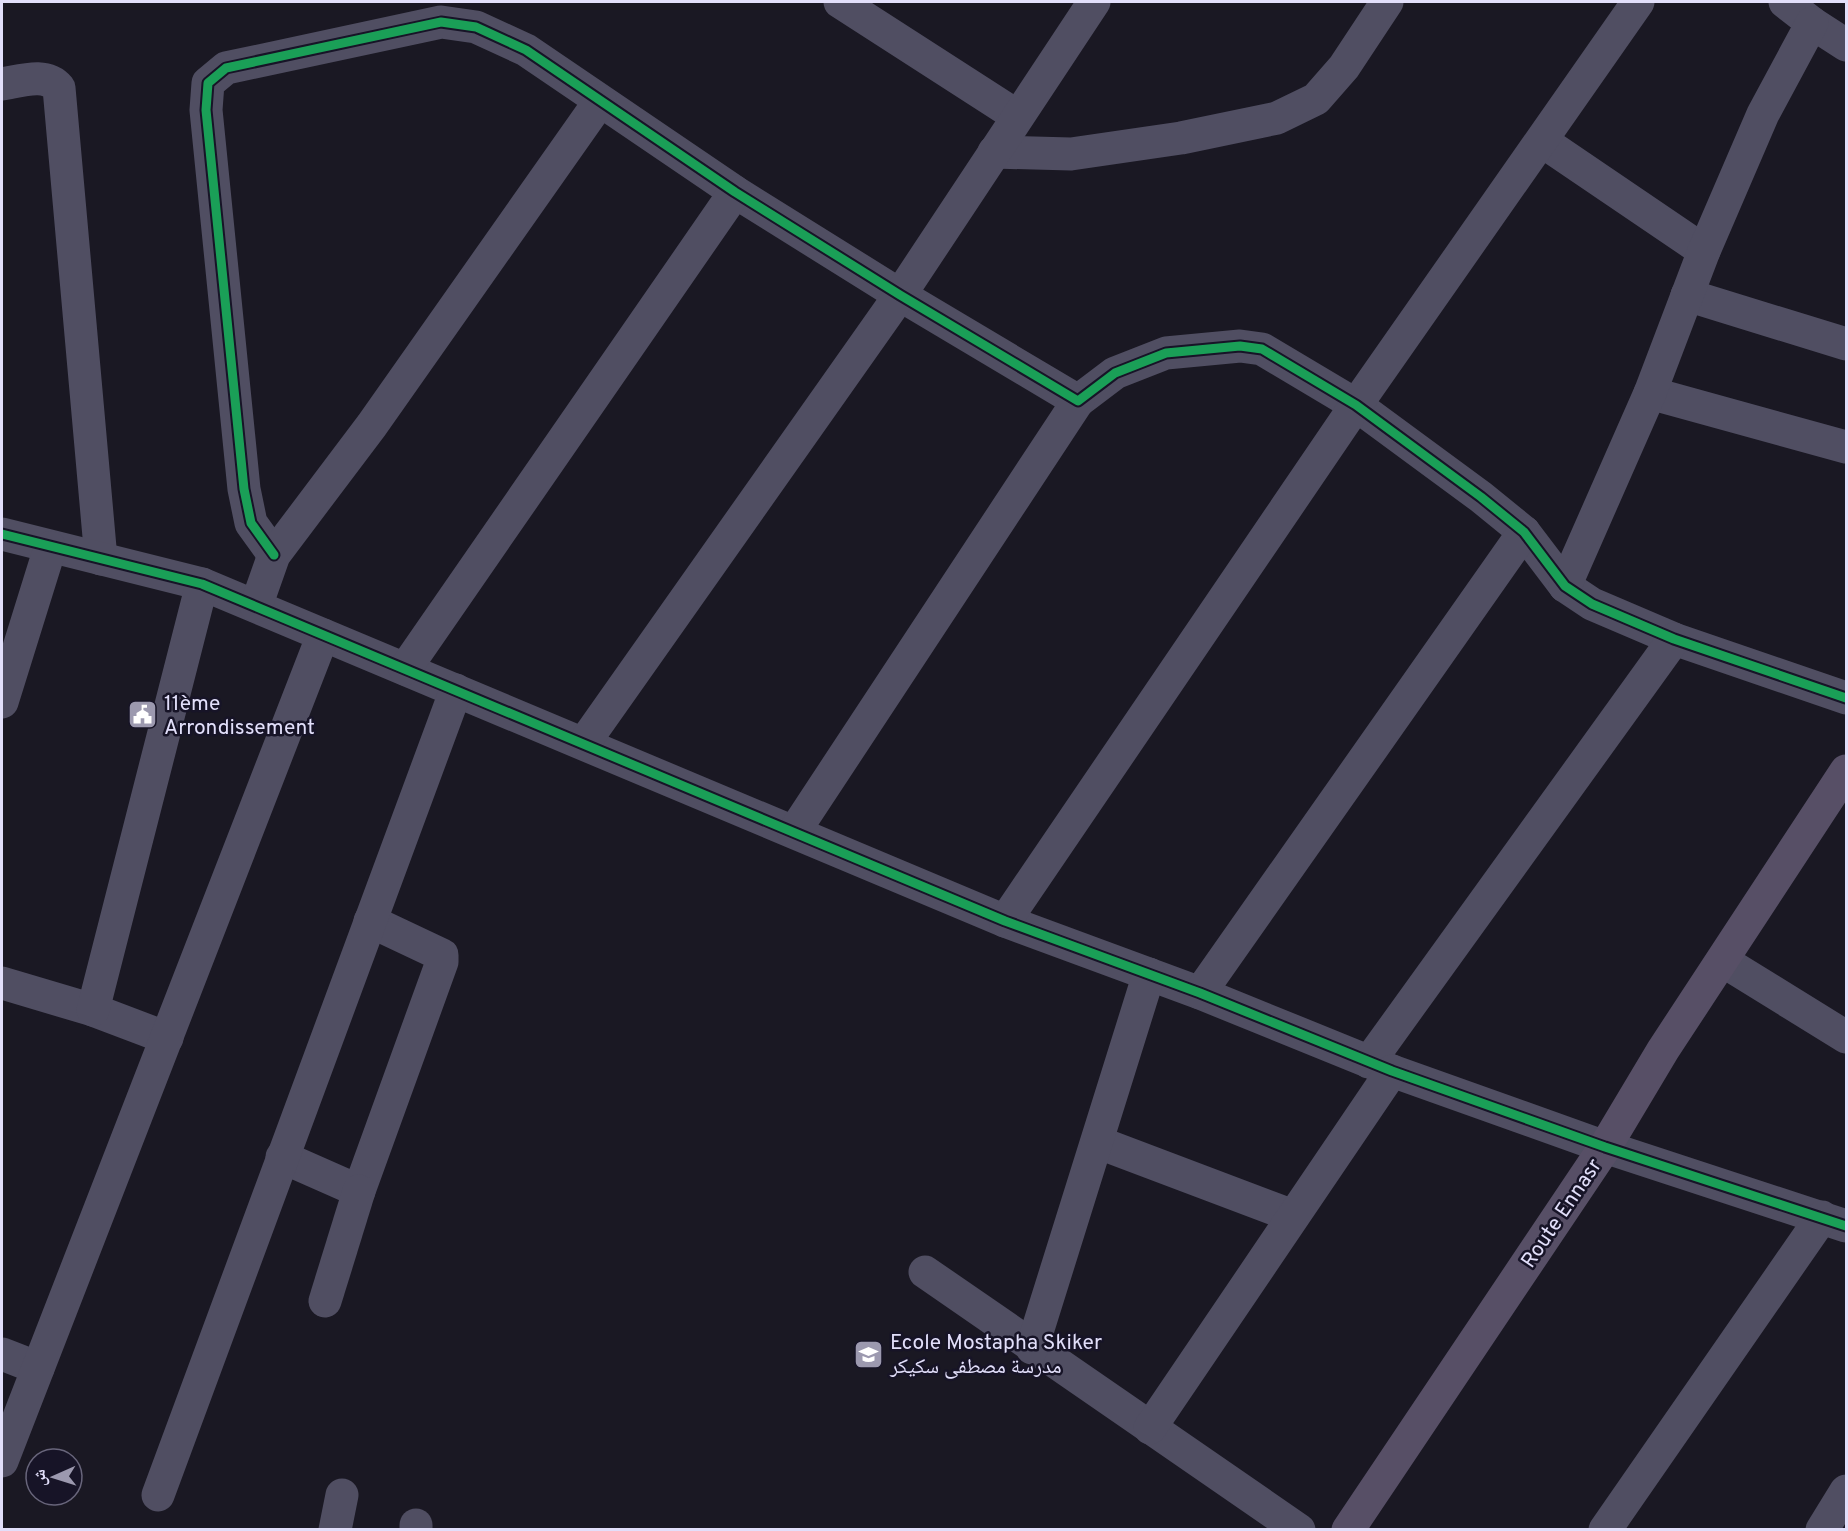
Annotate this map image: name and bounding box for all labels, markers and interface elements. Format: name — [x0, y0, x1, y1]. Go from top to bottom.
place label: 11ème Arrondissement — [164, 691, 315, 742]
public building icon: 11ème Arrondissement — [127, 699, 159, 731]
street label: Route Ennasr — [1516, 1154, 1609, 1274]
place label: Ecole Mostapha Skiker مدرسة مصطفى سكيكر — [889, 1330, 1102, 1381]
school or university icon: Ecole Mostapha Skiker مدرسة مصطفى سكيكر — [853, 1338, 885, 1370]
north arrow — [24, 1447, 84, 1507]
text: ش — [31, 1469, 51, 1487]

